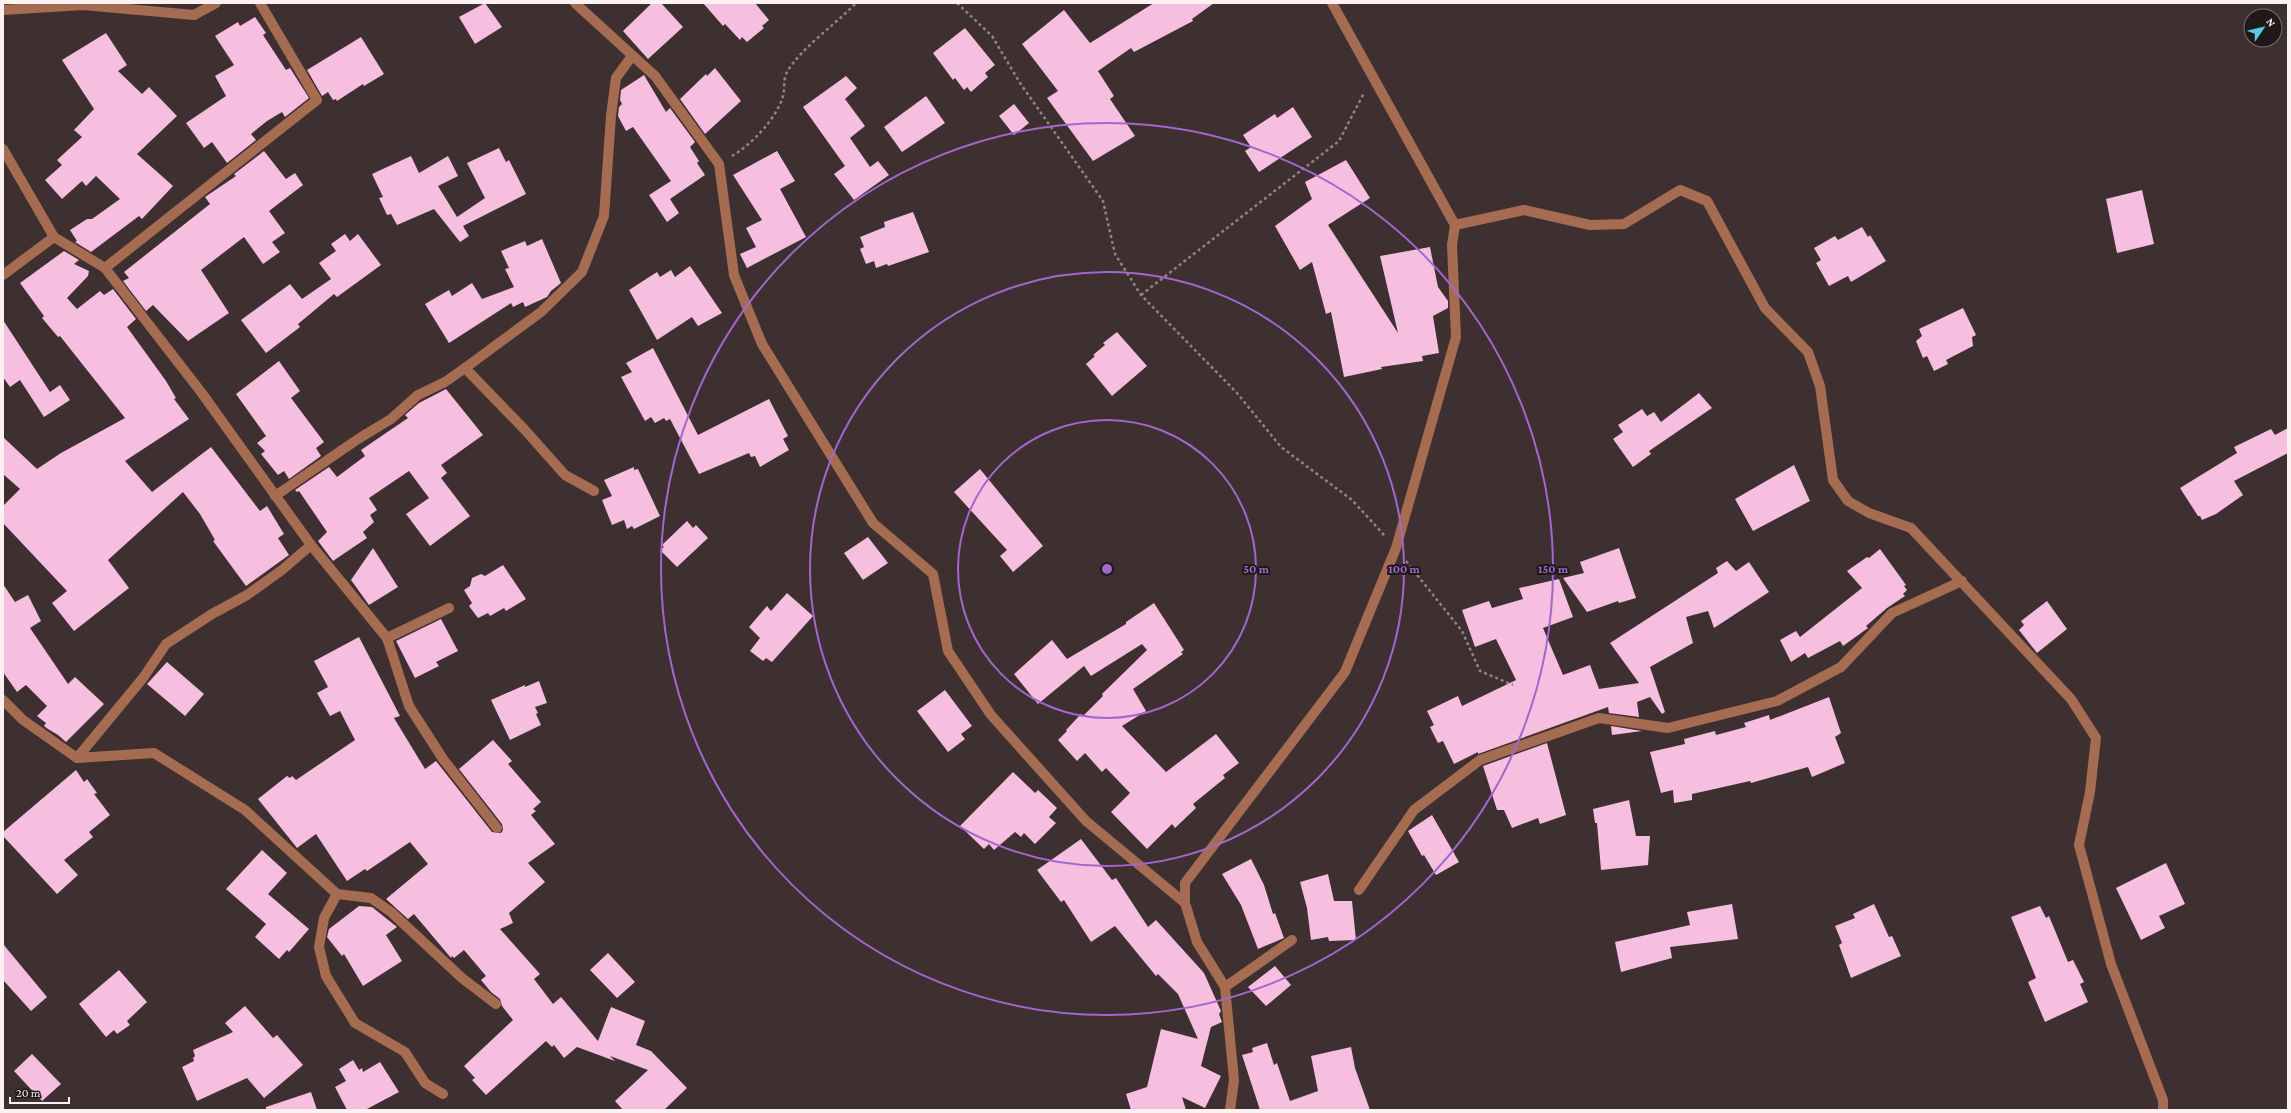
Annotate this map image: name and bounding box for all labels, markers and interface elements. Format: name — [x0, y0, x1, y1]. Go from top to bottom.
north arrow — [2243, 8, 2283, 48]
text: N — [2264, 16, 2279, 29]
centre of rings — [1100, 562, 1114, 576]
text: 50 m — [1243, 562, 1270, 576]
text: 100 m — [1388, 562, 1421, 576]
text: 150 m — [1538, 562, 1569, 576]
scale bar — [10, 1079, 69, 1105]
text: 20 m — [16, 1086, 41, 1100]

